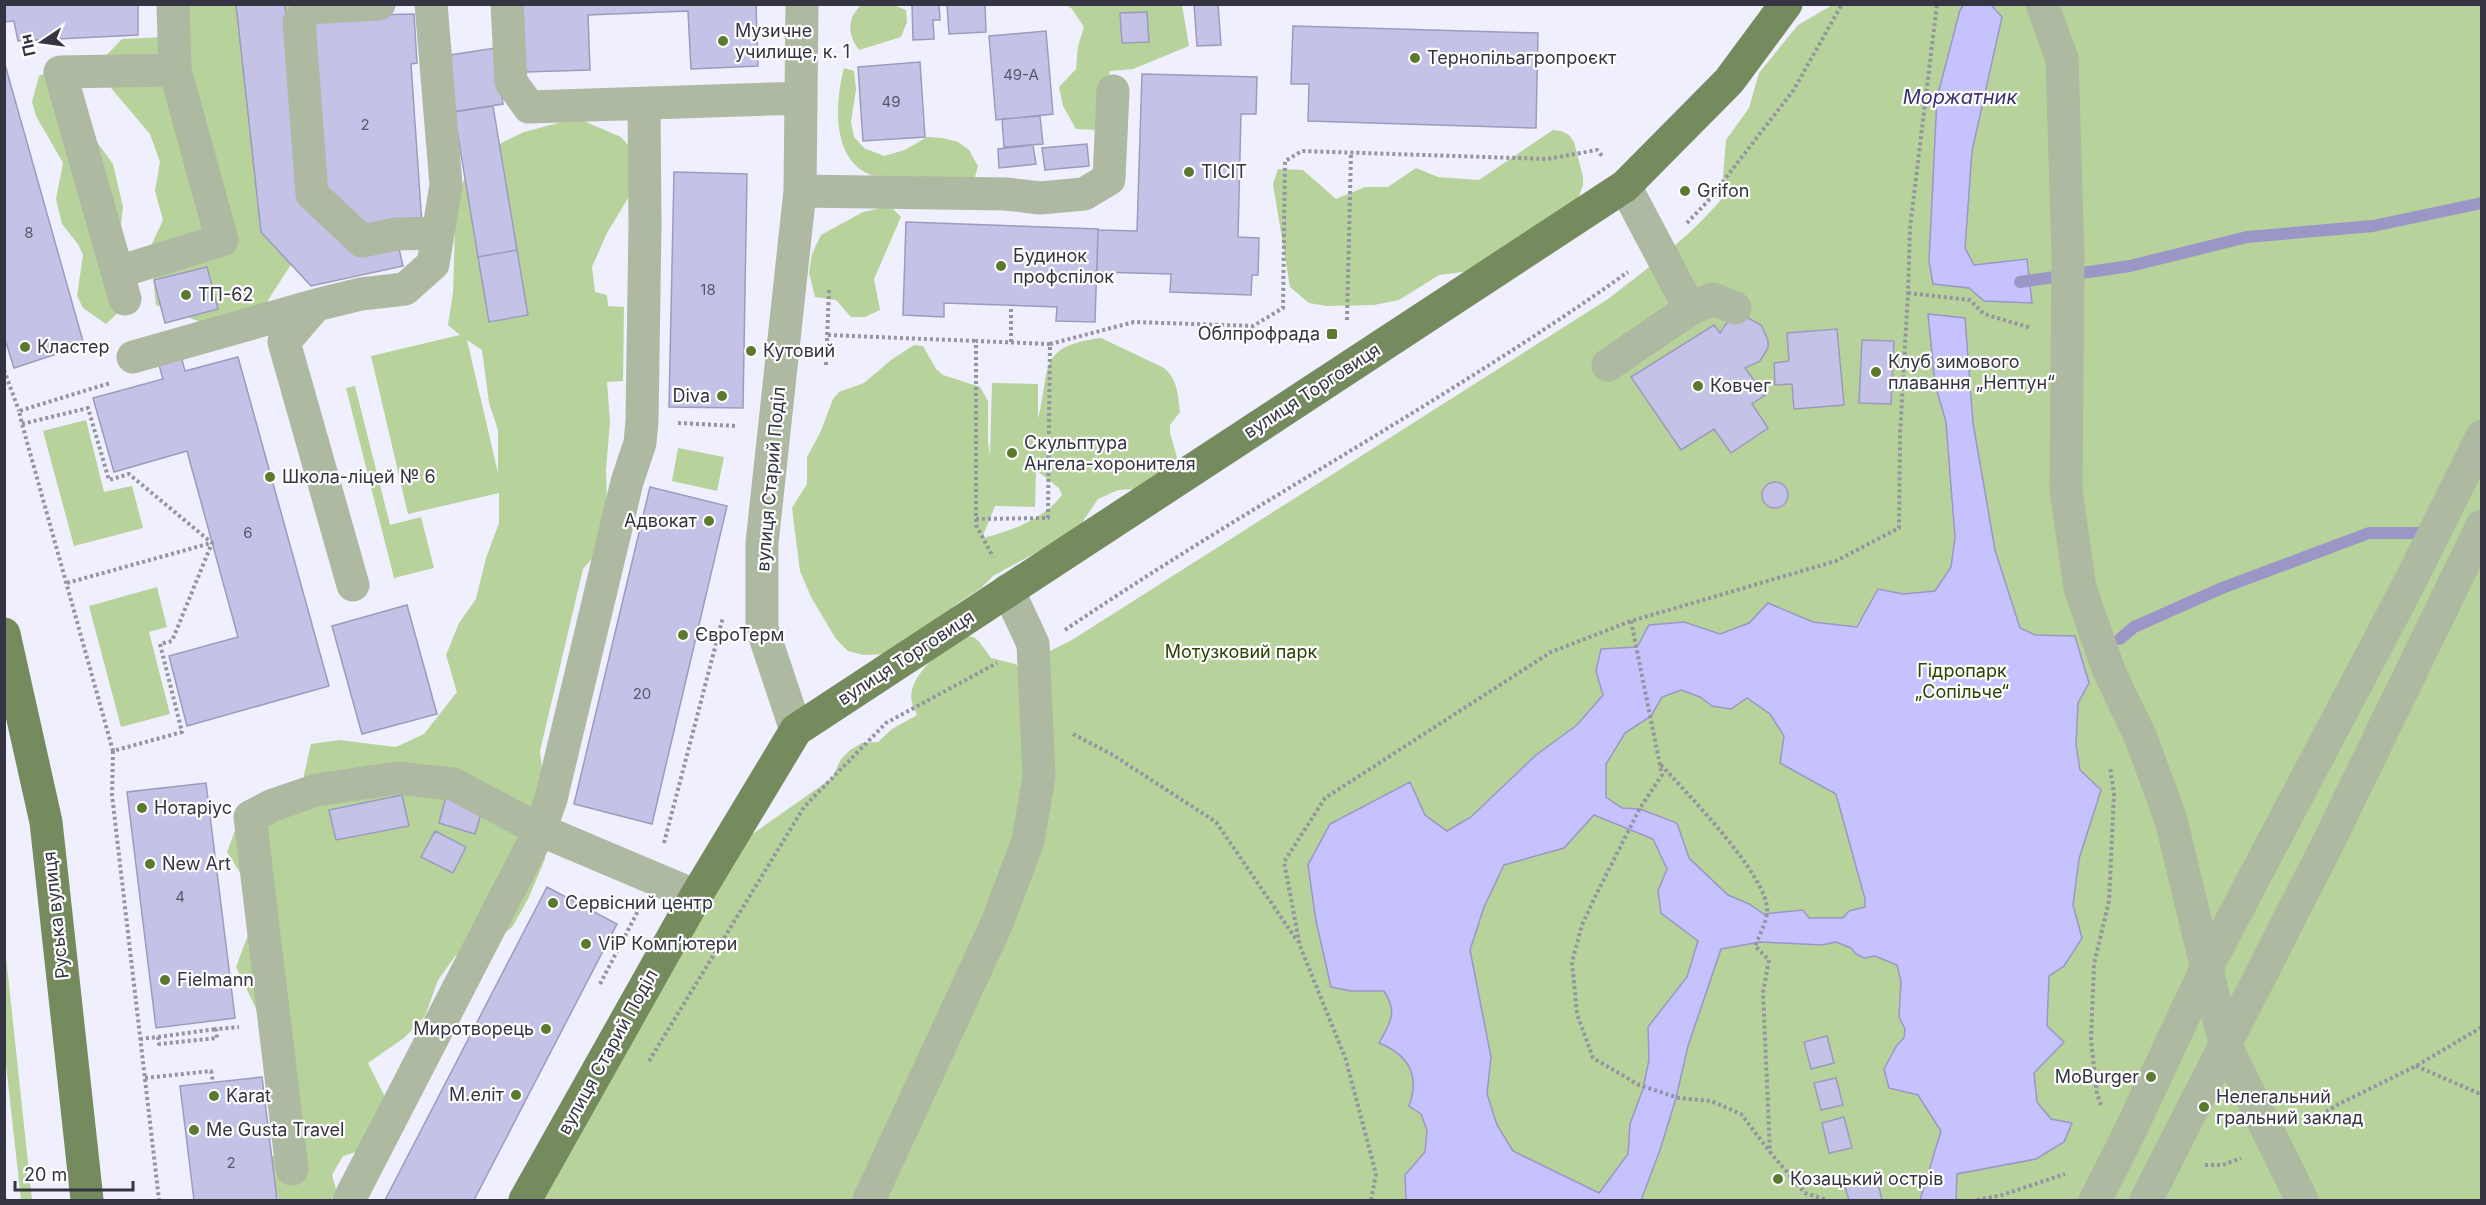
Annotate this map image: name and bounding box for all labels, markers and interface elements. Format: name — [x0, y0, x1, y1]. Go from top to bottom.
north arrow — [12, 12, 72, 72]
place label: Музичне училище, к. 1 — [735, 20, 850, 62]
text: Пн — [15, 32, 40, 58]
marker: Музичне училище, к. 1 — [716, 34, 730, 48]
place label: Тернопільагропроєкт — [1427, 47, 1617, 68]
marker: Тернопільагропроєкт — [1408, 51, 1422, 65]
house number: 49-А — [1003, 65, 1039, 84]
water label: Моржатник — [1903, 85, 2018, 109]
house number: 49 — [882, 92, 901, 111]
house number: 2 — [360, 115, 370, 134]
place label: ТІСІТ — [1201, 161, 1247, 182]
marker: ТІСІТ — [1182, 165, 1196, 179]
place label: Grifon — [1697, 180, 1749, 201]
marker: Grifon — [1678, 184, 1692, 198]
house number: 8 — [24, 223, 34, 242]
place label: Будинок профспілок — [1013, 245, 1114, 287]
marker: Будинок профспілок — [994, 259, 1008, 273]
house number: 18 — [700, 280, 716, 299]
place label: ТП-62 — [198, 284, 253, 305]
marker: ТП-62 — [179, 288, 193, 302]
place label: Облпрофрада — [1198, 323, 1320, 344]
marker: Облпрофрада — [1325, 327, 1339, 341]
place label: Кластер — [37, 336, 109, 357]
street label: вулиця Торговиця — [1240, 339, 1384, 442]
marker: Кластер — [18, 340, 32, 354]
place label: Кутовий — [763, 340, 835, 361]
marker: Кутовий — [744, 344, 758, 358]
place label: Клуб зимового плавання „Нептун“ — [1888, 351, 2055, 393]
marker: Клуб зимового плавання „Нептун“ — [1869, 365, 1883, 379]
place label: Ковчег — [1710, 375, 1771, 396]
marker: Ковчег — [1691, 379, 1705, 393]
place label: Diva — [673, 385, 710, 406]
street label: вулиця Старий Поділ — [752, 386, 789, 572]
marker: Diva — [715, 389, 729, 403]
place label: Скульптура Ангела-хоронителя — [1024, 432, 1196, 474]
marker: Скульптура Ангела-хоронителя — [1005, 446, 1019, 460]
place label: Школа-ліцей № 6 — [282, 466, 436, 487]
marker: Школа-ліцей № 6 — [263, 470, 277, 484]
place label: Адвокат — [624, 510, 698, 531]
marker: Адвокат — [702, 514, 716, 528]
house number: 6 — [243, 523, 253, 542]
street label: вулиця Торговиця — [834, 606, 978, 709]
place label: ЄвроТерм — [695, 624, 784, 645]
marker: ЄвроТерм — [676, 628, 690, 642]
park label: Мотузковий парк — [1165, 641, 1317, 662]
park label: Гідропарк „Сопільче“ — [1915, 660, 2009, 702]
house number: 20 — [633, 684, 651, 703]
place label: Нотаріус — [154, 797, 232, 818]
marker: Нотаріус — [135, 801, 149, 815]
street label: Руська вулиця — [38, 850, 73, 980]
place label: New Art — [162, 853, 231, 874]
marker: New Art — [143, 857, 157, 871]
house number: 4 — [175, 887, 185, 906]
place label: Сервісний центр — [565, 892, 713, 913]
marker: Сервісний центр — [546, 896, 560, 910]
place label: ViP Комп’ютери — [598, 933, 737, 954]
marker: ViP Комп’ютери — [579, 937, 593, 951]
street label: вулиця Старий Поділ — [553, 966, 662, 1138]
place label: Fielmann — [177, 969, 254, 990]
marker: Fielmann — [158, 973, 172, 987]
place label: Миротворець — [413, 1018, 534, 1039]
marker: Миротворець — [539, 1022, 553, 1036]
place label: MoBurger — [2055, 1066, 2139, 1087]
marker: MoBurger — [2144, 1070, 2158, 1084]
place label: М.еліт — [449, 1084, 505, 1105]
place label: Karat — [226, 1085, 271, 1106]
place label: Нелегальний гральний заклад — [2216, 1086, 2363, 1128]
marker: М.еліт — [509, 1088, 523, 1102]
marker: Karat — [207, 1089, 221, 1103]
marker: Нелегальний гральний заклад — [2197, 1100, 2211, 1114]
place label: Me Gusta Travel — [206, 1119, 344, 1140]
marker: Me Gusta Travel — [187, 1123, 201, 1137]
house number: 2 — [226, 1153, 236, 1172]
scale bar — [15, 1154, 134, 1192]
text: 20 m — [24, 1164, 67, 1185]
place label: Козацький острів — [1790, 1168, 1943, 1189]
marker: Козацький острів — [1771, 1172, 1785, 1186]

